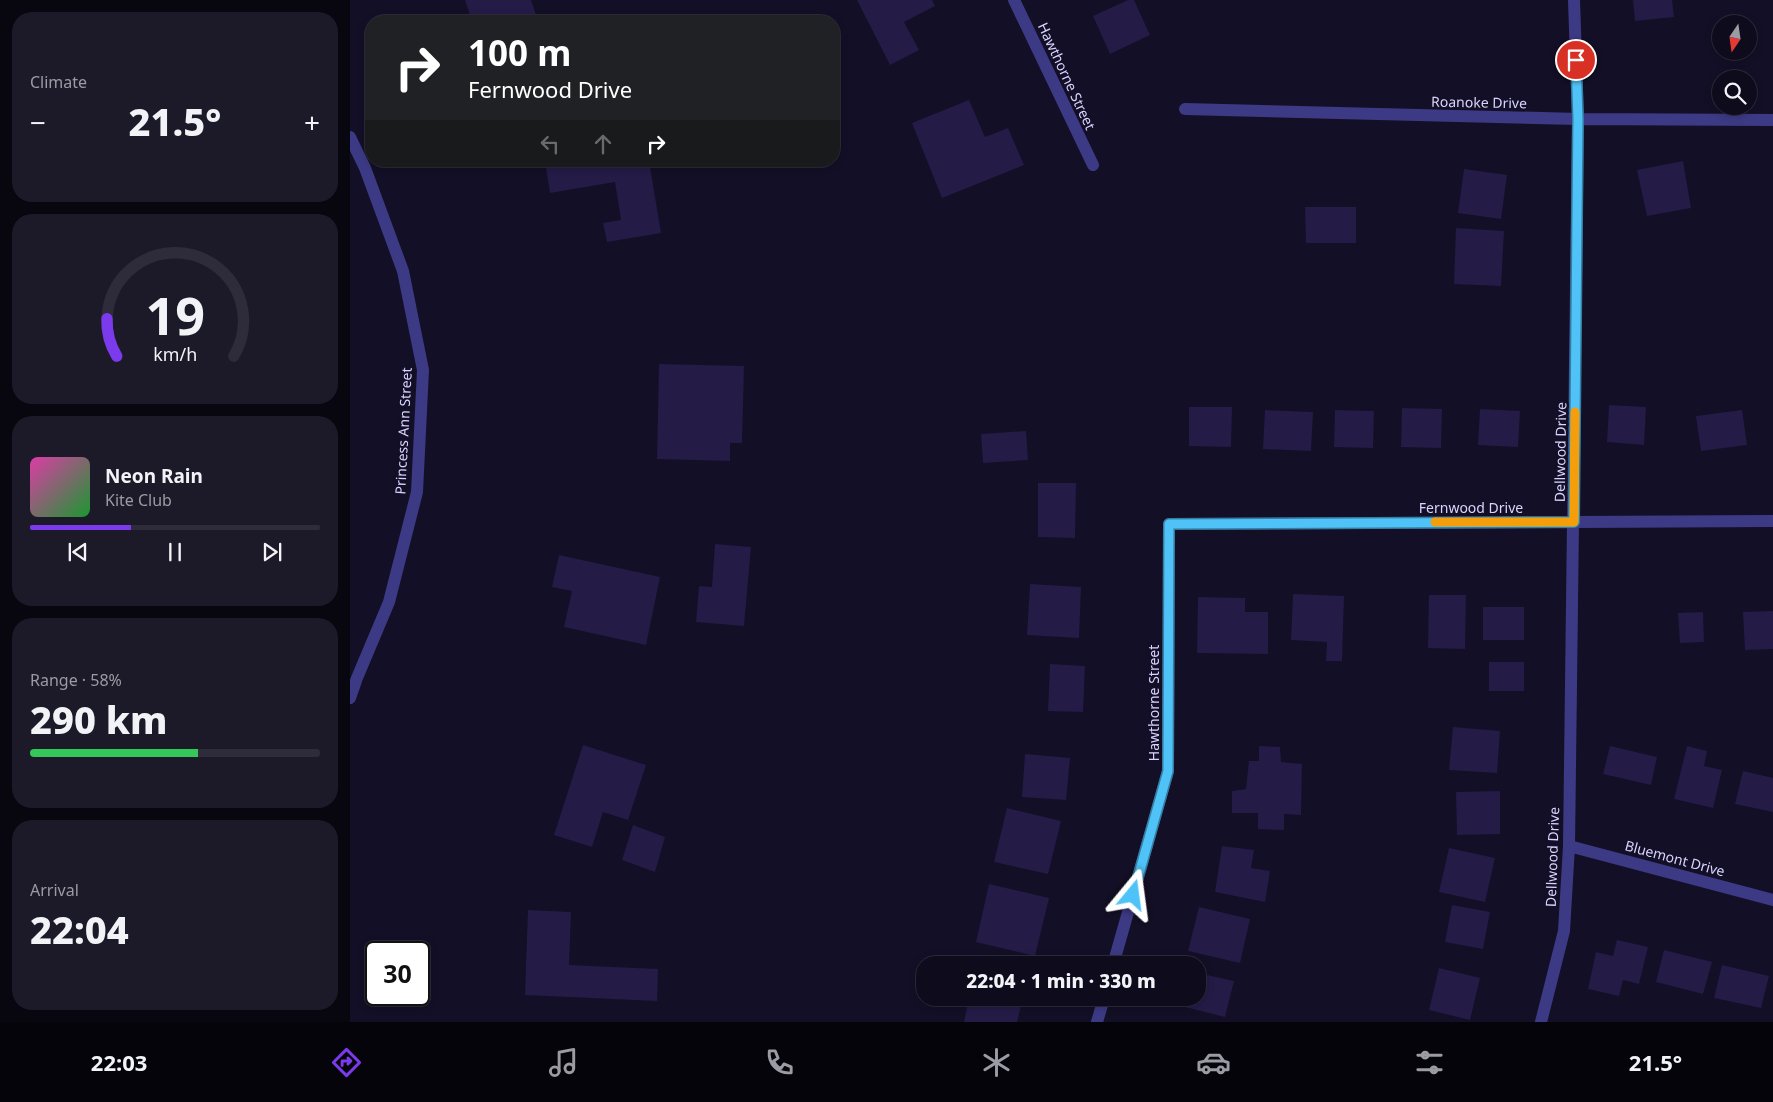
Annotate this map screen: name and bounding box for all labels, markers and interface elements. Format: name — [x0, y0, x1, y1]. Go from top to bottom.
north arrow — [1712, 15, 1758, 60]
map controls — [1712, 15, 1757, 115]
street label: Hawthorne Street — [1034, 19, 1100, 133]
text: 100 m — [468, 29, 571, 76]
icon: right — [385, 35, 450, 100]
pin — [1555, 39, 1597, 81]
icon: arrive — [1562, 46, 1590, 74]
button: search — [1712, 70, 1757, 115]
text: Climate — [30, 71, 87, 93]
text: Fernwood Drive — [468, 74, 632, 104]
street label: Roanoke Drive — [1431, 92, 1527, 112]
text: 21.5° — [129, 95, 221, 147]
text: − — [30, 103, 46, 141]
text: + — [304, 103, 320, 141]
icon: left — [536, 130, 564, 158]
icon: ahead — [589, 130, 617, 158]
icon: right — [642, 130, 670, 158]
text: 19 — [145, 279, 205, 350]
text: km/h — [153, 342, 197, 366]
street label: Princess Ann Street — [390, 367, 416, 495]
street label: Dellwood Drive — [1550, 402, 1570, 502]
text: Neon Rain — [105, 463, 203, 489]
text: Kite Club — [105, 489, 172, 511]
street label: Fernwood Drive — [1419, 498, 1523, 517]
icon: previous — [64, 538, 92, 566]
icon: pause — [161, 538, 189, 566]
icon: next — [258, 538, 286, 566]
street label: Hawthorne Street — [1144, 645, 1163, 761]
text: Range · 58% — [30, 669, 122, 691]
text: 290 km — [30, 693, 168, 745]
street label: Dellwood Drive — [1541, 807, 1563, 907]
street label: Bluemont Drive — [1623, 836, 1727, 881]
position arrow — [1106, 868, 1158, 920]
text: Arrival — [30, 879, 79, 901]
text: 22:04 — [30, 903, 129, 955]
speed limit sign: 30 — [365, 941, 430, 1006]
text: 22:04 · 1 min · 330 m — [966, 968, 1156, 994]
icon: directions — [329, 1045, 364, 1080]
icon: music — [546, 1045, 581, 1080]
icon: phone — [762, 1045, 797, 1080]
icon: climate — [979, 1045, 1014, 1080]
icon: car — [1196, 1045, 1231, 1080]
icon: filters — [1412, 1045, 1447, 1080]
text: 22:03 — [91, 1047, 147, 1077]
text: 21.5° — [1629, 1047, 1682, 1077]

